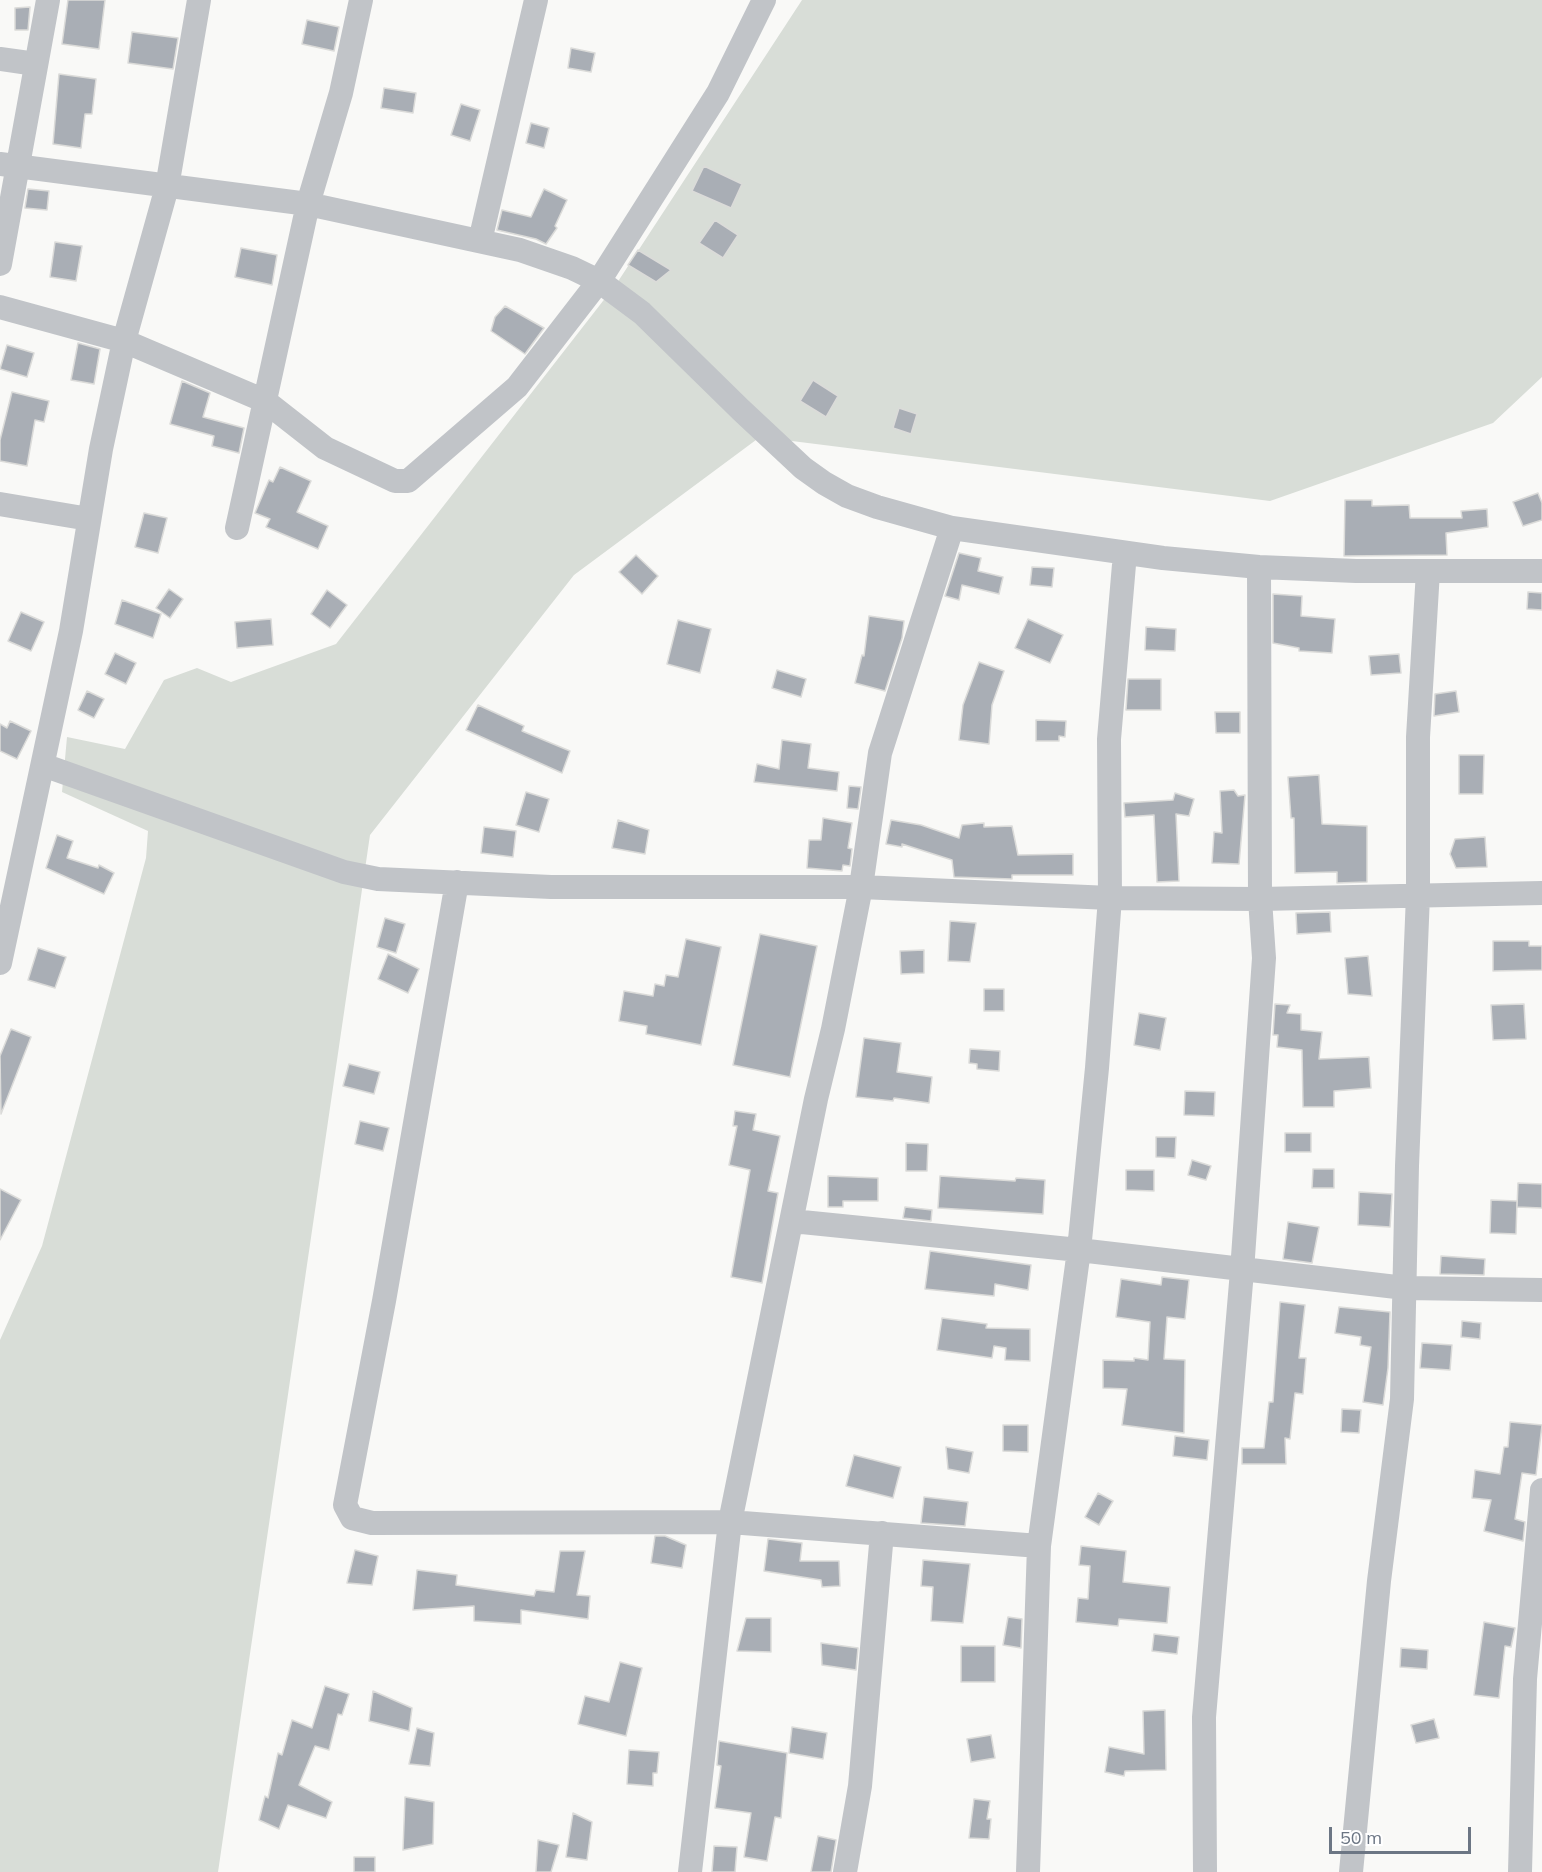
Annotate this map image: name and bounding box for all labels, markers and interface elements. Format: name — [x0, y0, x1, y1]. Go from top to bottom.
scale bar — [1332, 1815, 1474, 1853]
text: 50 m — [1340, 1826, 1382, 1849]

